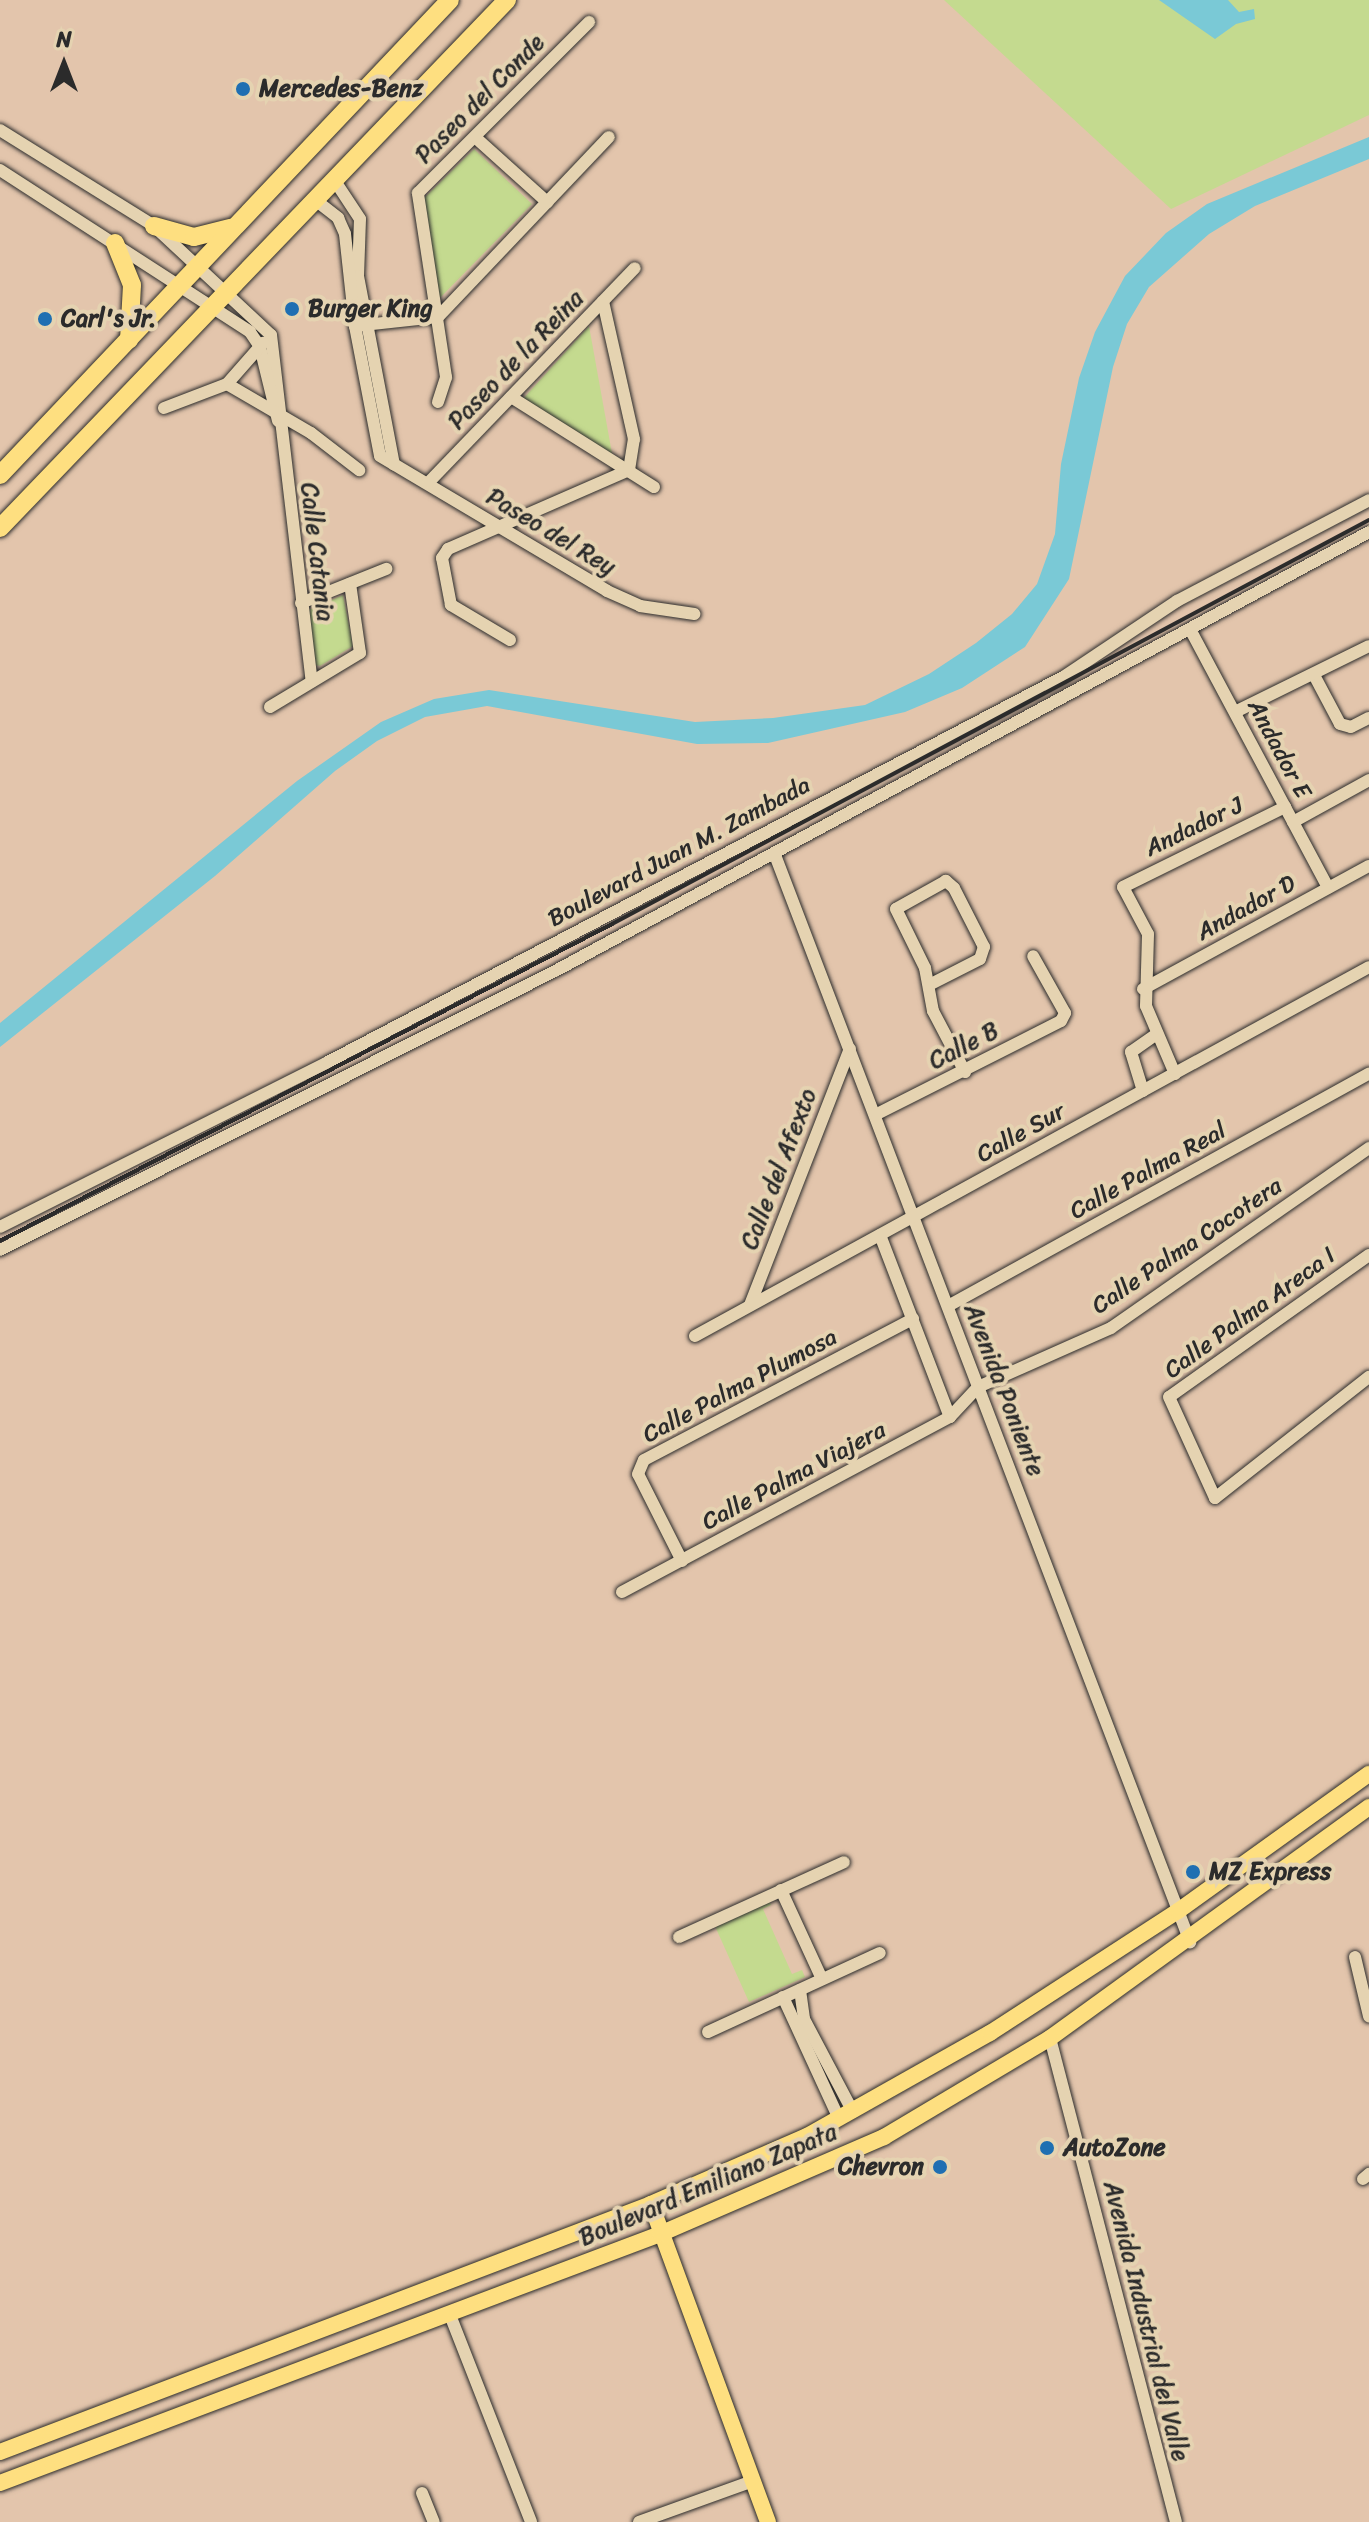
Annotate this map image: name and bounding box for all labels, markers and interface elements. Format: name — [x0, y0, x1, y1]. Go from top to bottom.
text: N — [56, 20, 72, 59]
north arrow — [24, 24, 104, 104]
street label: Paseo del Conde — [409, 28, 551, 170]
place label: Mercedes-Benz — [259, 75, 423, 103]
marker: Mercedes-Benz — [234, 80, 252, 98]
street label: Paseo de la Reina — [442, 284, 590, 436]
place label: Burger King — [308, 295, 433, 323]
marker: Burger King — [283, 300, 301, 318]
place label: Carl's Jr. — [61, 305, 156, 333]
marker: Carl's Jr. — [36, 310, 54, 328]
street label: Calle Catania — [294, 481, 340, 623]
street label: Paseo del Rey — [481, 482, 621, 582]
street label: Andador E — [1241, 695, 1317, 803]
street label: Boulevard Juan M. Zambada — [543, 771, 815, 933]
street label: Andador J — [1140, 791, 1248, 863]
street label: Andador D — [1192, 869, 1300, 947]
street label: Calle B — [924, 1016, 1004, 1076]
street label: Calle del Afexto — [735, 1084, 823, 1254]
street label: Calle Sur — [972, 1097, 1070, 1169]
street label: Calle Palma Real — [1064, 1116, 1232, 1226]
street label: Calle Palma Cocotera — [1086, 1171, 1288, 1321]
street label: Calle Palma Areca I — [1158, 1240, 1342, 1386]
street label: Avenida Poniente — [958, 1300, 1050, 1480]
street label: Calle Palma Plumosa — [638, 1323, 842, 1449]
street label: Calle Palma Viajera — [697, 1415, 891, 1537]
place label: MZ Express — [1209, 1858, 1331, 1886]
marker: MZ Express — [1184, 1863, 1202, 1881]
street label: Boulevard Emiliano Zapata — [574, 2117, 842, 2253]
place label: AutoZone — [1063, 2134, 1166, 2162]
marker: AutoZone — [1038, 2139, 1056, 2157]
place label: Chevron — [838, 2153, 924, 2181]
marker: Chevron — [931, 2158, 949, 2176]
street label: Avenida Industrial del Valle — [1097, 2178, 1195, 2464]

